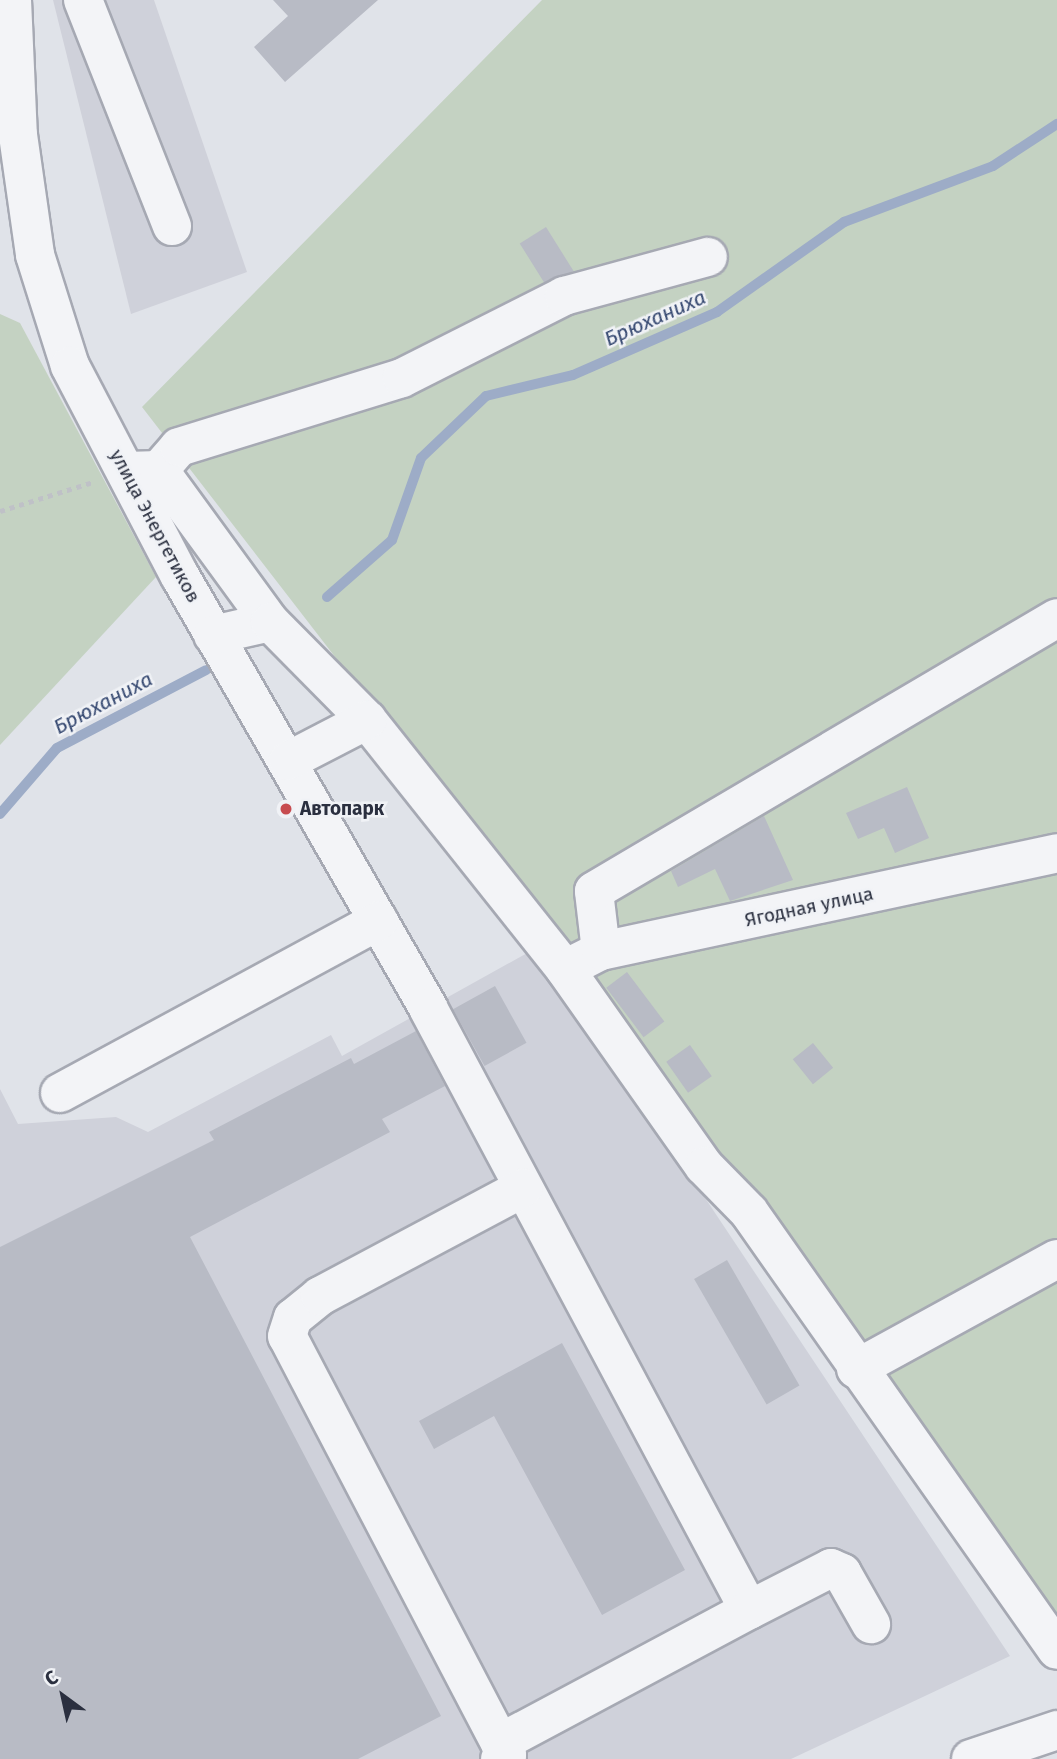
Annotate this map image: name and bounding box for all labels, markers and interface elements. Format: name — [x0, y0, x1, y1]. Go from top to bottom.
water label: Брюханиха — [600, 284, 710, 352]
street label: улица Энергетиков — [105, 446, 205, 606]
water label: Брюханиха — [49, 666, 157, 740]
place label: Автопарк — [300, 798, 384, 820]
marker: Автопарк — [278, 801, 294, 817]
street label: Ягодная улица — [743, 882, 875, 932]
north arrow — [28, 1661, 98, 1731]
text: С — [40, 1665, 62, 1691]

